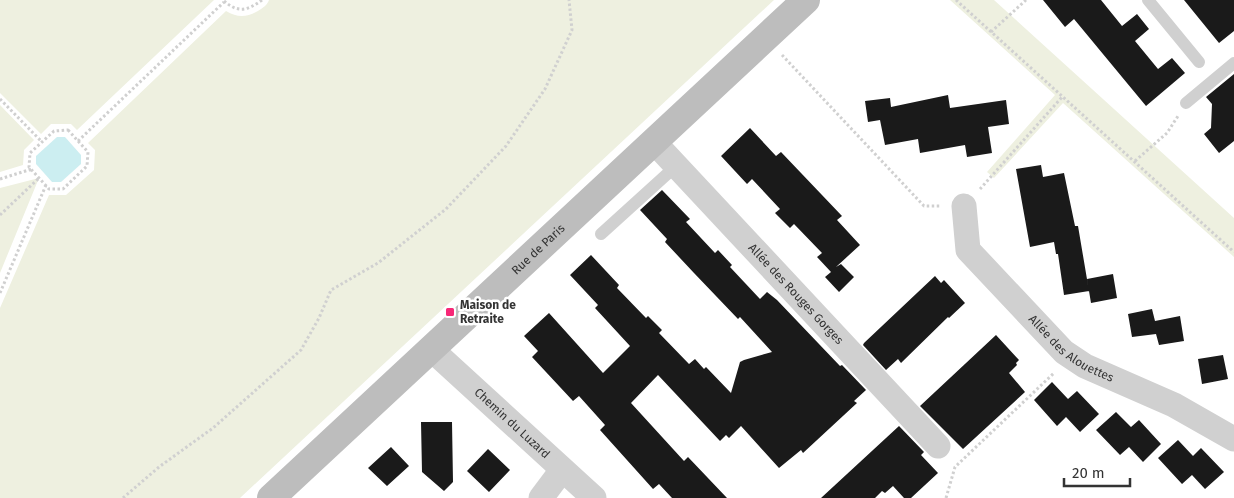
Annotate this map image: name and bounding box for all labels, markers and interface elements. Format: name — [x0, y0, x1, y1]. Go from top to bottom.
street label: Rue de Paris — [509, 221, 568, 277]
street label: Allée des Rouges Gorges — [746, 241, 847, 347]
place label: Maison de Retraite — [460, 298, 516, 326]
marker: Maison de Retraite — [444, 306, 456, 318]
street label: Allée des Alouettes — [1026, 312, 1116, 385]
street label: Chemin du Luzard — [472, 385, 553, 461]
scale bar — [1064, 456, 1130, 488]
text: 20 m — [1072, 464, 1105, 482]

